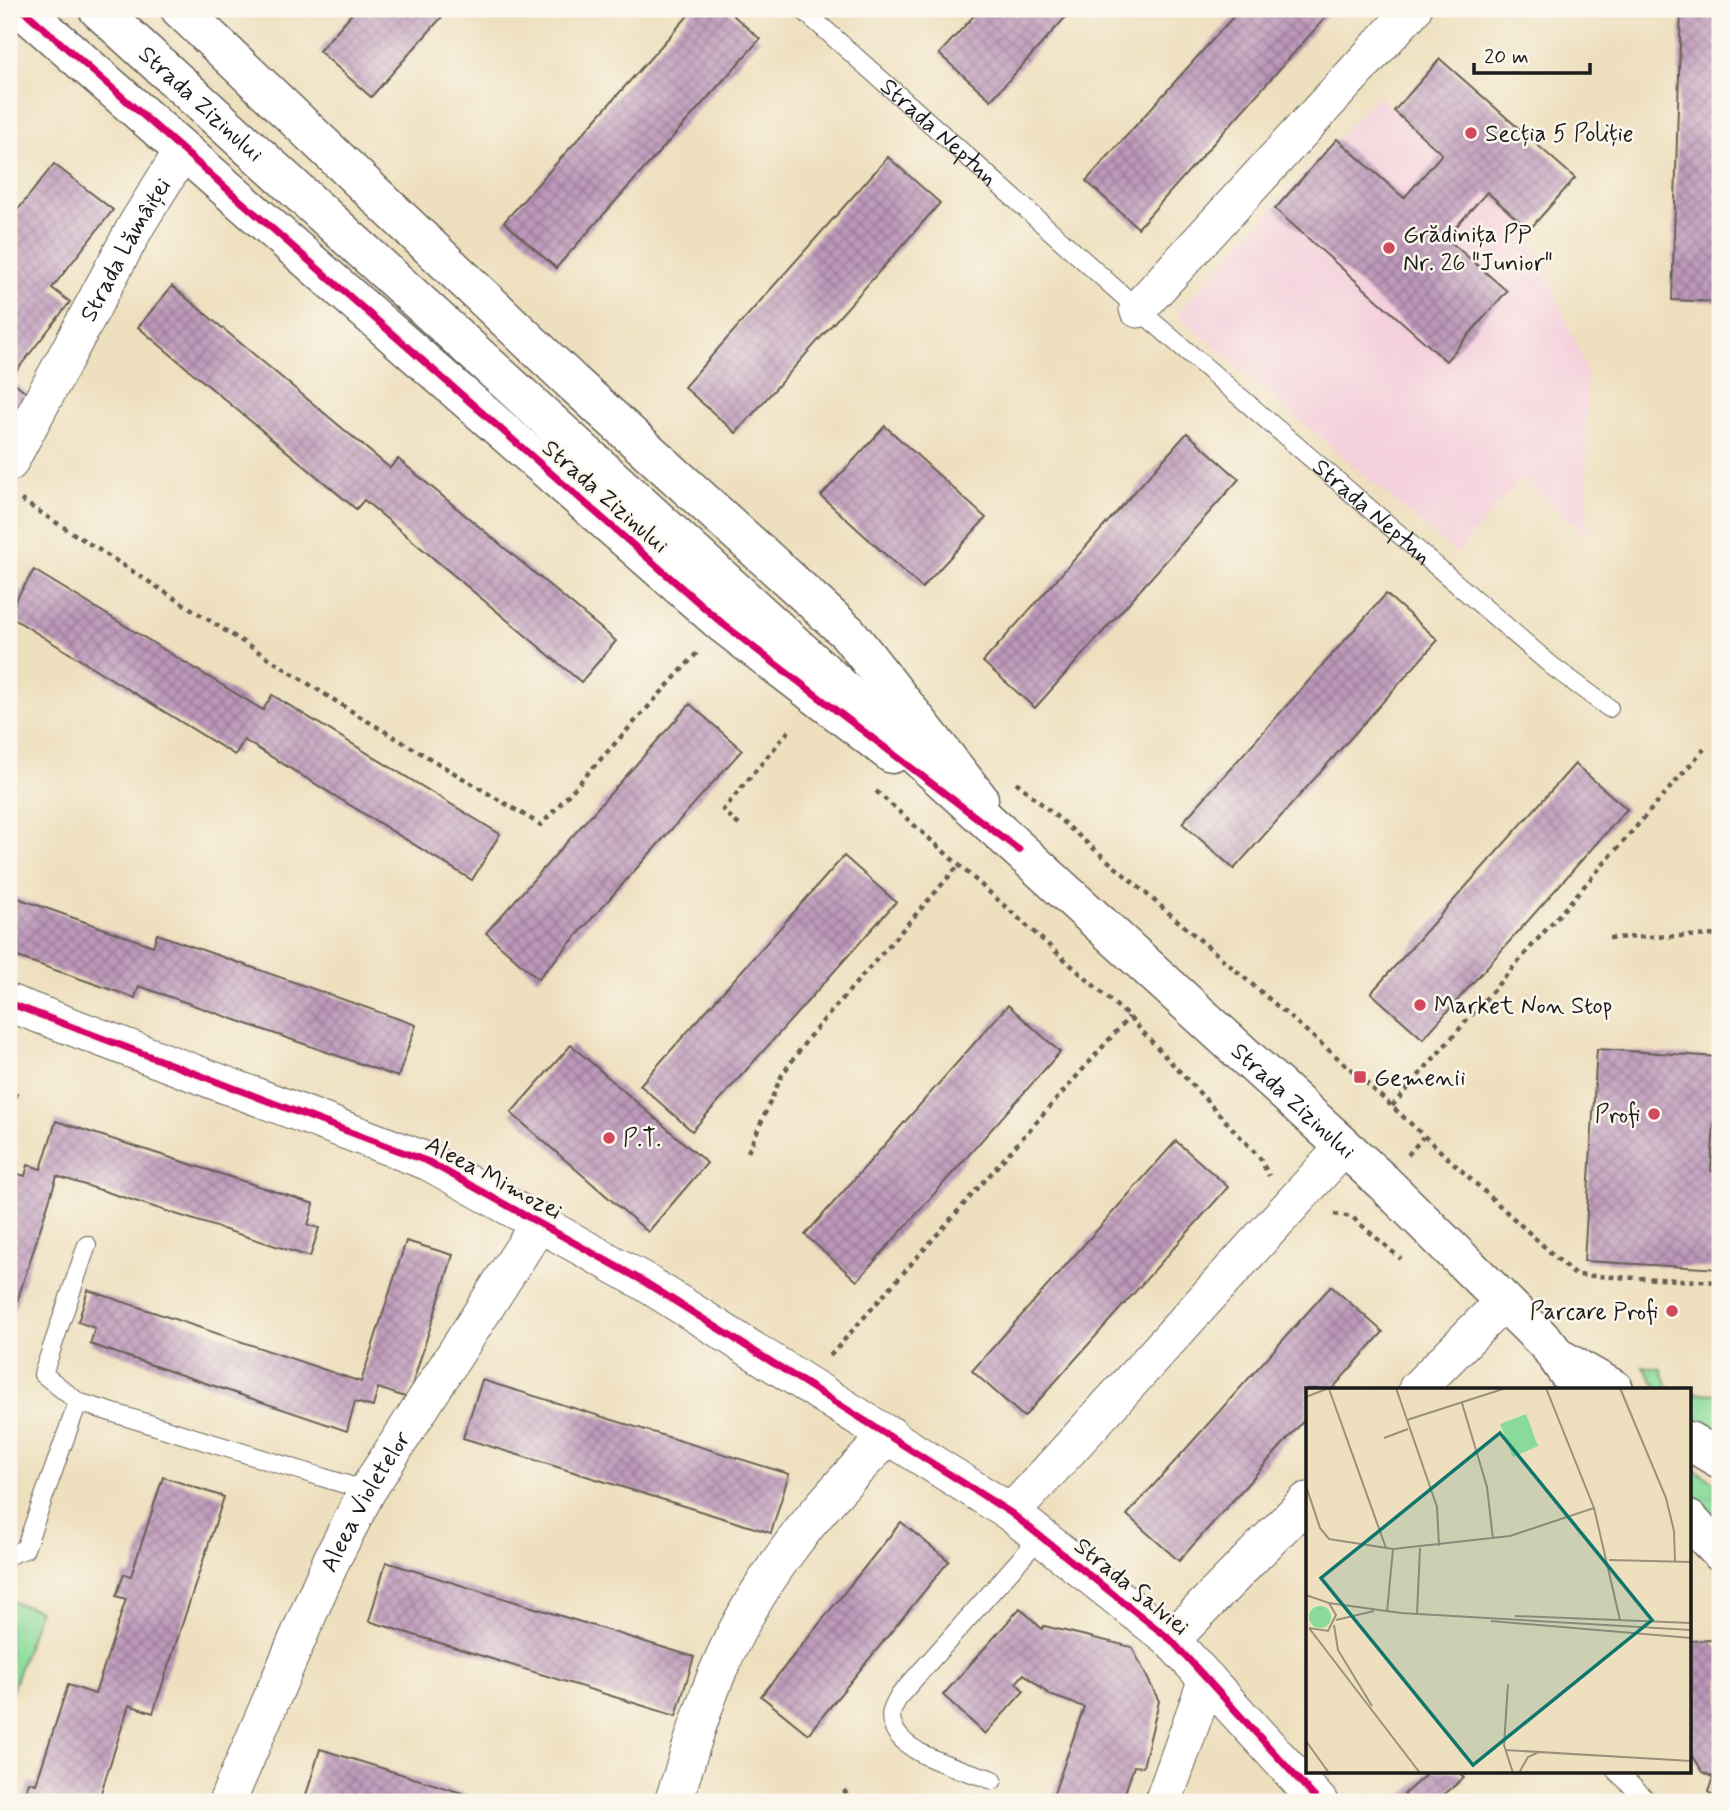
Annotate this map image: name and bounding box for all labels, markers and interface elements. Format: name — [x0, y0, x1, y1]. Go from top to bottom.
scale bar — [1474, 32, 1589, 76]
street label: Strada Zizinului — [131, 39, 270, 170]
text: 20 m — [1484, 43, 1529, 71]
street label: Strada Neptun — [873, 72, 1004, 193]
place label: Secția 5 Poliție — [1485, 119, 1634, 150]
marker: Secția 5 Poliție — [1463, 125, 1479, 141]
street label: Strada Lămâiței — [74, 172, 179, 328]
place label: Grădinița PP Nr. 26 "Junior" — [1403, 220, 1553, 279]
marker: Grădinița PP Nr. 26 "Junior" — [1381, 240, 1397, 256]
street label: Strada Zizinului — [535, 433, 675, 561]
street label: Strada Neptun — [1305, 452, 1437, 572]
place label: Market Non Stop — [1434, 991, 1612, 1022]
marker: Market Non Stop — [1412, 997, 1428, 1013]
street label: Strada Zizinului — [1224, 1037, 1362, 1167]
place label: Gemenii — [1374, 1063, 1466, 1094]
marker: Gemenii — [1352, 1069, 1368, 1085]
place label: Profi — [1595, 1100, 1640, 1131]
marker: Profi — [1646, 1106, 1662, 1122]
place label: P.T. — [623, 1124, 661, 1155]
street label: Aleea Mimozei — [419, 1129, 567, 1227]
marker: P.T. — [601, 1130, 617, 1146]
place label: Parcare Profi — [1530, 1297, 1658, 1328]
marker: Parcare Profi — [1664, 1303, 1680, 1319]
inset map — [1306, 1388, 1690, 1772]
street label: Aleea Violetelor — [314, 1426, 418, 1577]
street label: Strada Salviei — [1067, 1531, 1195, 1643]

